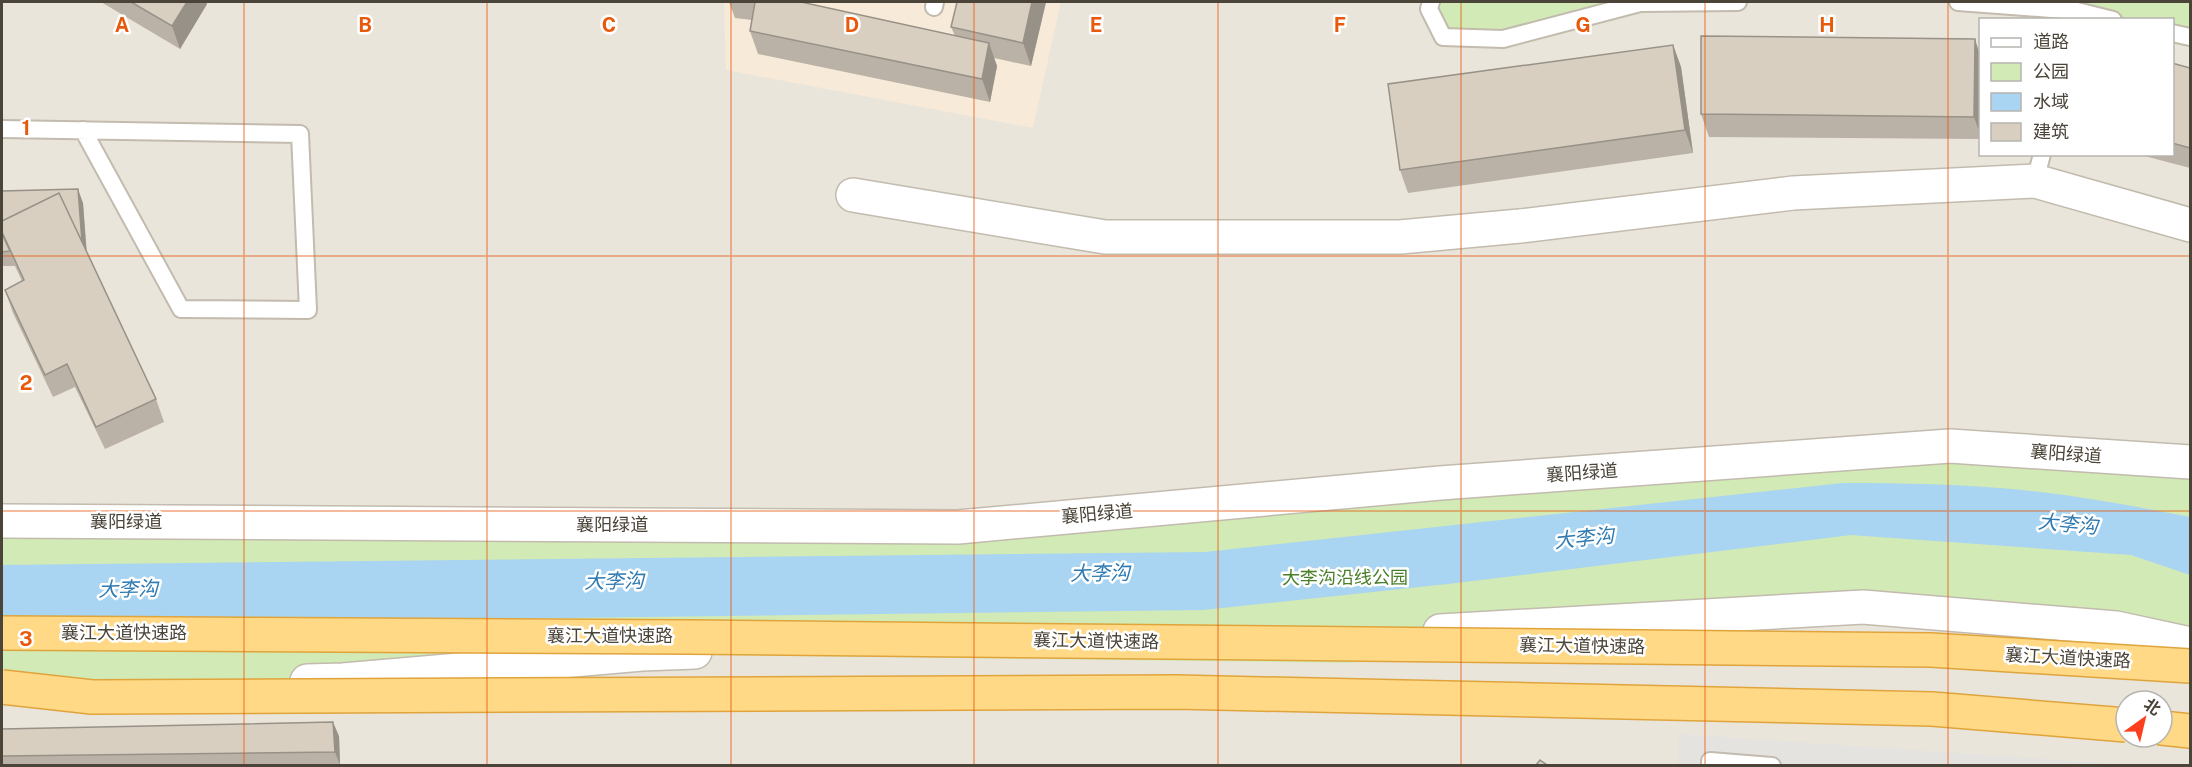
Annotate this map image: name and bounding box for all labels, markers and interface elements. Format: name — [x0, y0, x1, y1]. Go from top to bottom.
text: A — [115, 13, 129, 37]
text: B — [358, 13, 372, 37]
text: C — [602, 13, 616, 37]
text: D — [845, 13, 859, 37]
text: E — [1090, 13, 1102, 37]
text: F — [1334, 13, 1346, 37]
text: G — [1575, 13, 1591, 37]
text: H — [1819, 13, 1835, 37]
legend — [1979, 18, 2174, 156]
text: 道路 — [2033, 31, 2069, 52]
text: 公园 — [2033, 61, 2069, 82]
text: 水域 — [2033, 91, 2069, 112]
text: 1 — [22, 116, 30, 140]
text: 建筑 — [2033, 121, 2069, 142]
text: 2 — [20, 371, 32, 395]
street label: 襄阳绿道 — [2029, 441, 2103, 466]
street label: 襄阳绿道 — [1545, 460, 1619, 485]
street label: 襄阳绿道 — [1060, 500, 1134, 527]
water label: 大李沟 — [2037, 509, 2101, 539]
street label: 襄阳绿道 — [90, 511, 162, 532]
street label: 襄阳绿道 — [576, 514, 648, 535]
water label: 大李沟 — [1553, 523, 1617, 553]
water label: 大李沟 — [1070, 560, 1132, 586]
park label: 大李沟沿线公园 — [1282, 567, 1408, 588]
water label: 大李沟 — [584, 568, 646, 594]
water label: 大李沟 — [98, 576, 160, 602]
street label: 襄江大道快速路 — [61, 622, 187, 643]
street label: 襄江大道快速路 — [547, 625, 673, 646]
text: 3 — [19, 627, 33, 651]
street label: 襄江大道快速路 — [1033, 629, 1159, 652]
street label: 襄江大道快速路 — [1519, 634, 1645, 657]
street label: 襄江大道快速路 — [2005, 644, 2131, 671]
north arrow — [2114, 689, 2174, 749]
text: 北 — [2140, 695, 2164, 719]

